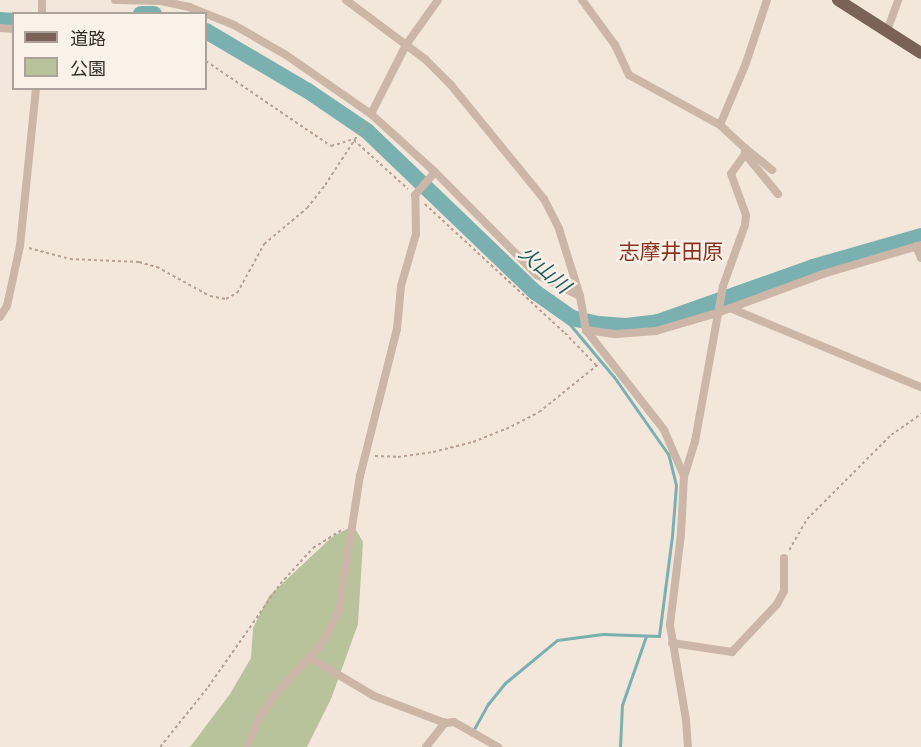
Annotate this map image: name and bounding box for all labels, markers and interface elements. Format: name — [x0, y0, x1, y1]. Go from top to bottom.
legend — [12, 12, 207, 90]
text: 道路 — [70, 26, 106, 50]
text: 公園 — [70, 56, 106, 80]
district label: 志摩井田原 — [619, 238, 723, 264]
water label: 火山川 — [514, 240, 576, 298]

